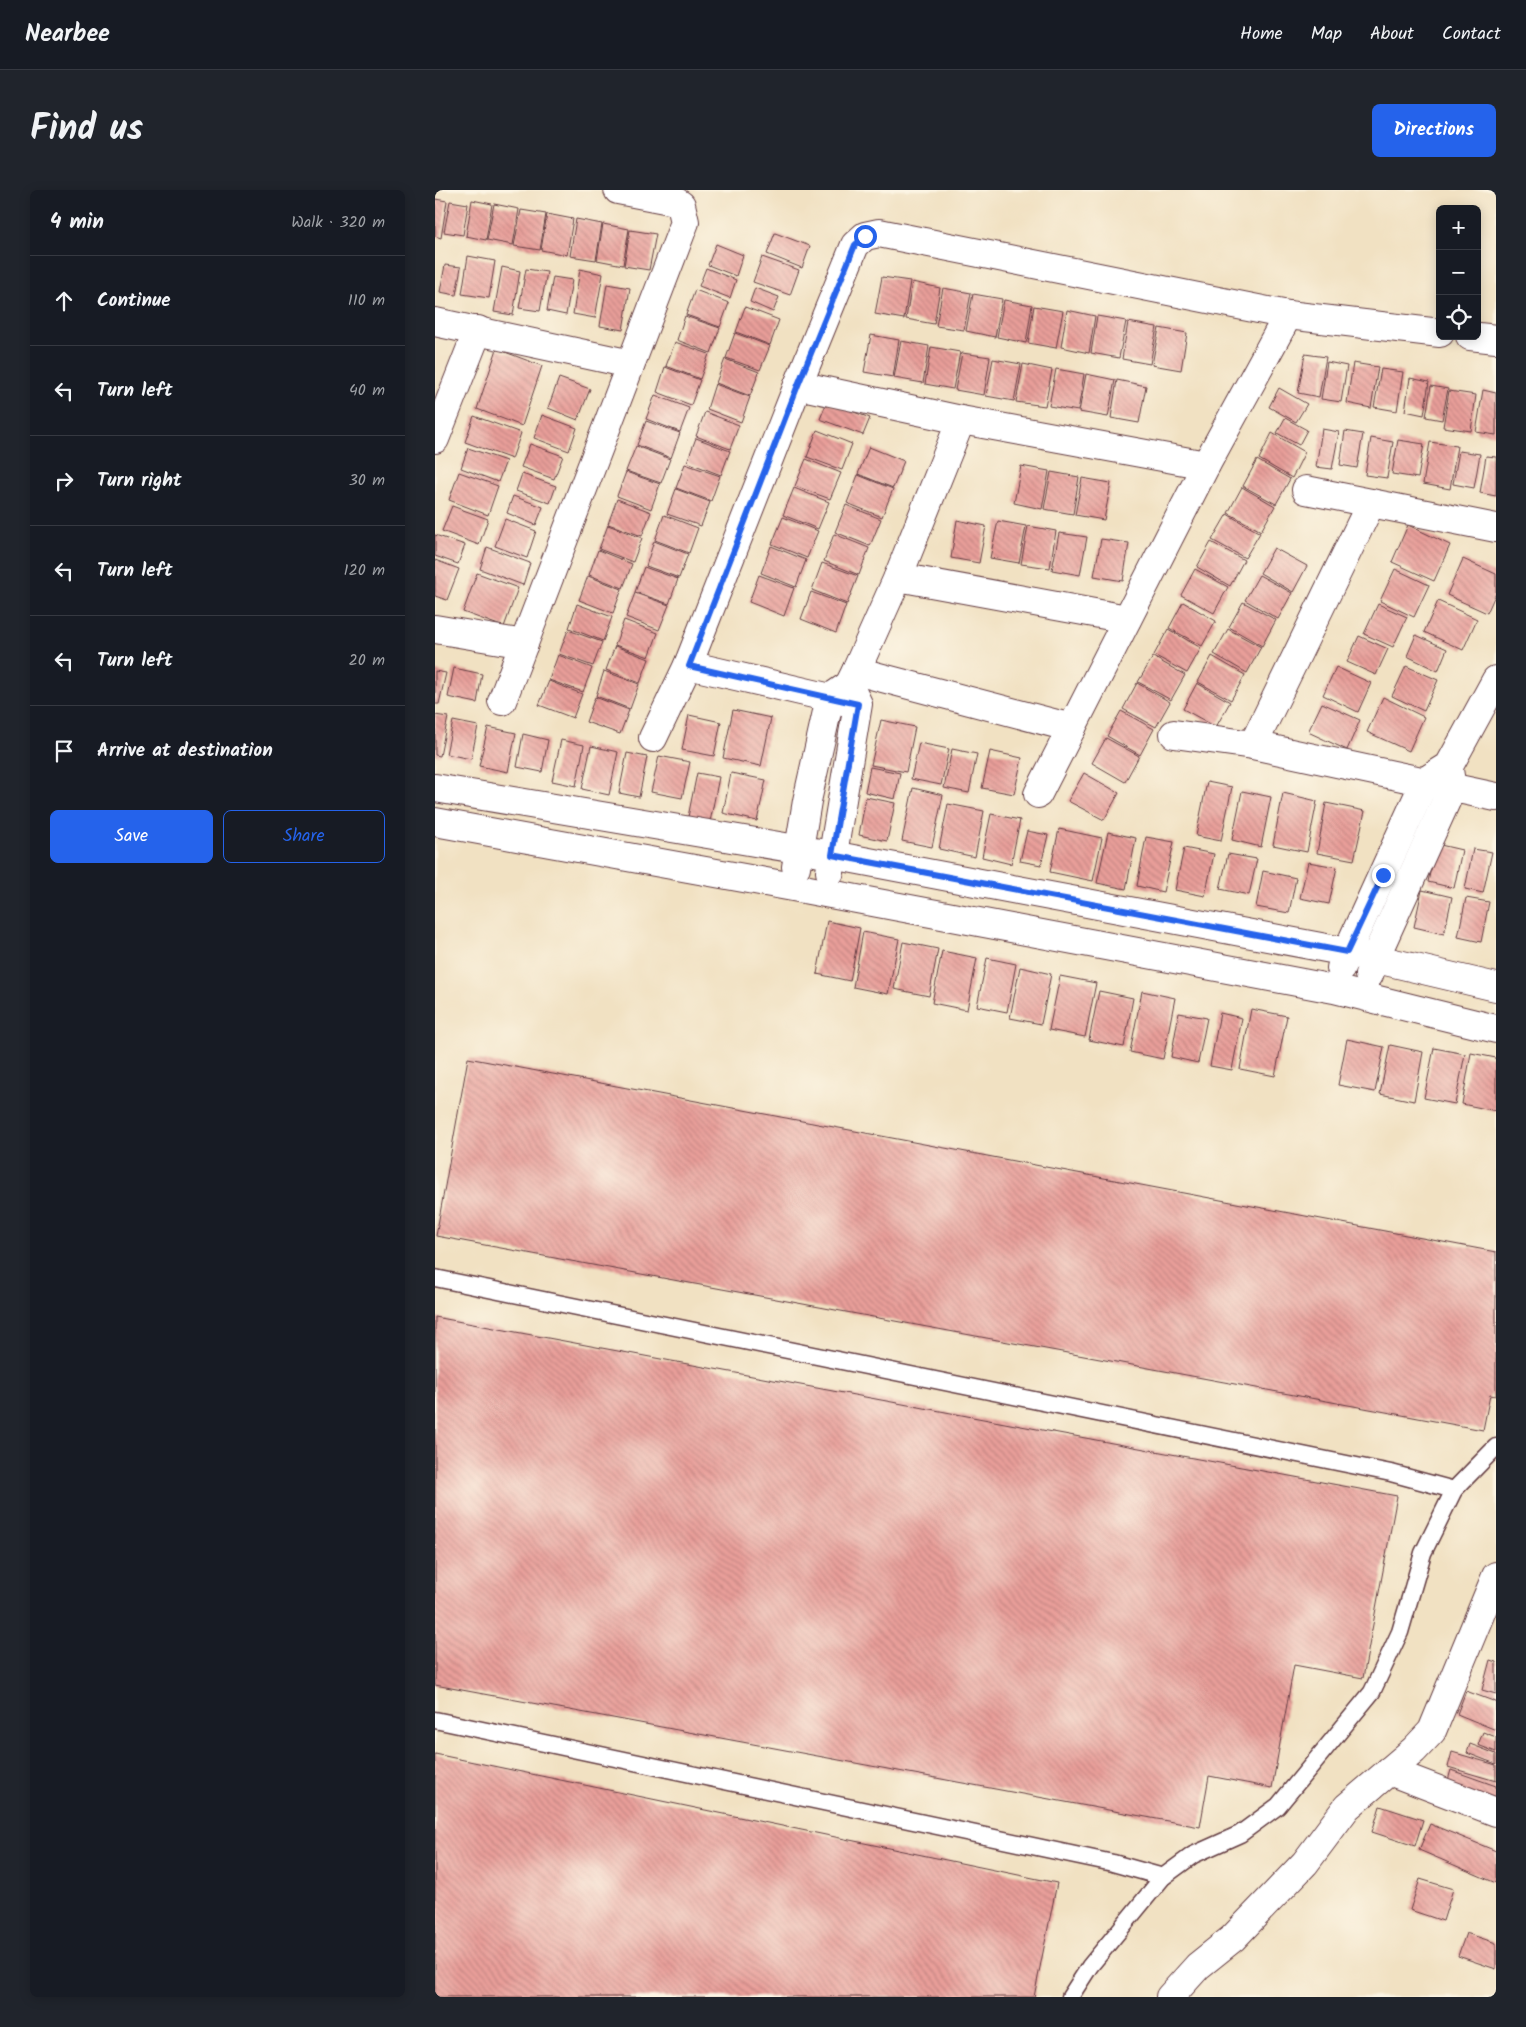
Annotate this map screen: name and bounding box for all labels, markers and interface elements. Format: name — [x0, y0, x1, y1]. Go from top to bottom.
text: Nearbee — [25, 15, 110, 54]
text: Home — [1240, 20, 1283, 49]
text: Map — [1311, 20, 1342, 49]
text: About — [1370, 20, 1414, 49]
text: Contact — [1442, 20, 1501, 49]
text: Find us — [30, 102, 143, 158]
button: Directions — [1372, 104, 1496, 157]
map controls — [1436, 205, 1481, 340]
button: + — [1436, 205, 1481, 250]
text: 4 min — [50, 206, 104, 239]
text: Walk · 320 m — [291, 210, 385, 235]
route start — [854, 225, 877, 248]
button: − — [1436, 250, 1481, 295]
text: Continue — [97, 286, 170, 316]
icon: ahead — [50, 287, 78, 315]
text: 110 m — [348, 288, 385, 313]
button: locate — [1436, 295, 1481, 340]
text: Turn left — [97, 376, 172, 406]
icon: left — [50, 377, 78, 405]
text: 40 m — [349, 378, 385, 403]
text: Turn right — [97, 466, 182, 496]
icon: right — [50, 467, 78, 495]
text: 30 m — [349, 468, 385, 493]
text: Turn left — [97, 556, 172, 586]
icon: left — [50, 557, 78, 585]
text: 120 m — [344, 558, 385, 583]
text: Turn left — [97, 646, 172, 676]
icon: left — [50, 647, 78, 675]
text: 20 m — [349, 648, 385, 673]
text: Arrive at destination — [97, 736, 273, 766]
icon: arrive — [50, 737, 78, 765]
button: Save — [50, 810, 213, 863]
button: Share — [223, 810, 385, 863]
route end — [1372, 864, 1395, 887]

